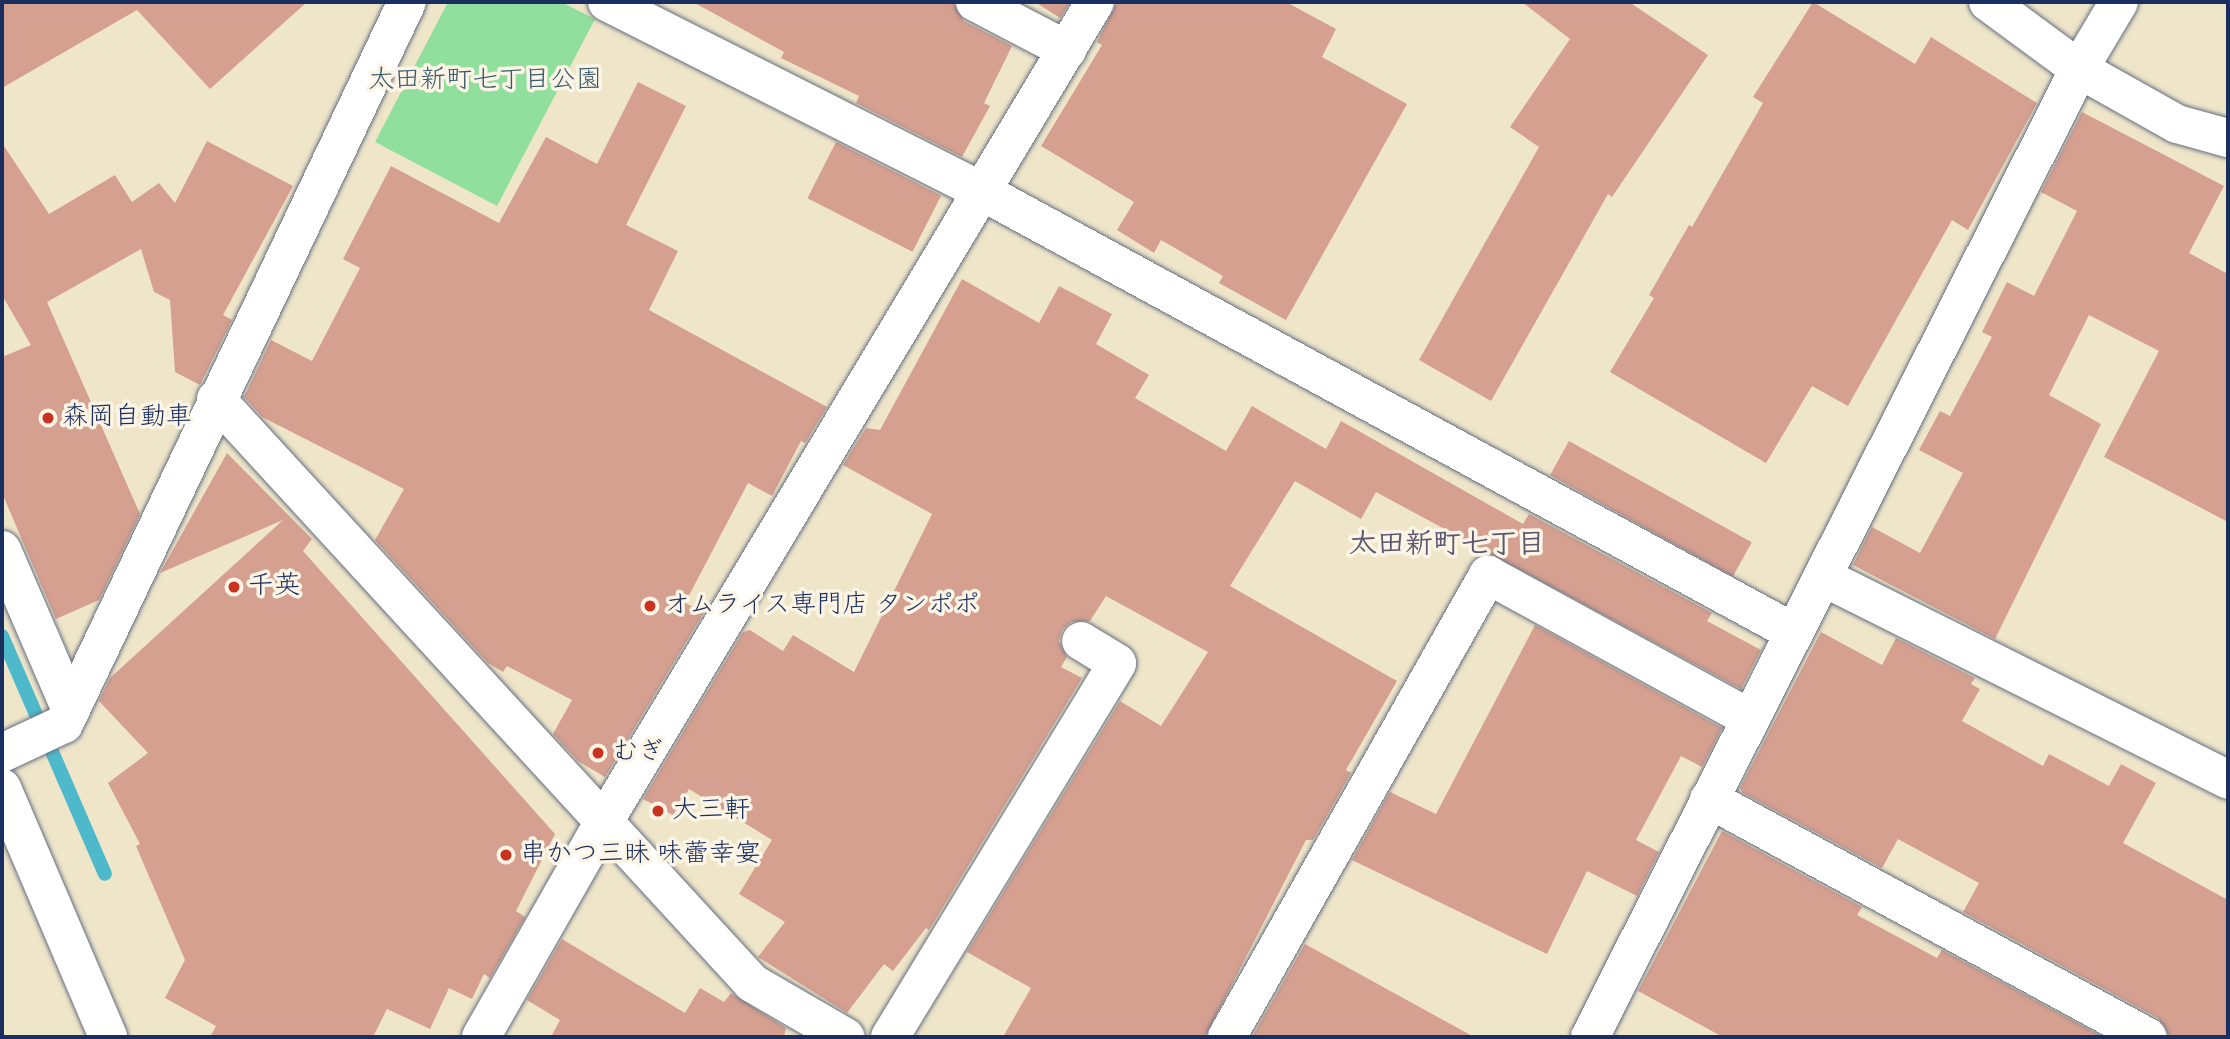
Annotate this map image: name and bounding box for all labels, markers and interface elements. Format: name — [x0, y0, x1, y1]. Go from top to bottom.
park label: 太田新町七丁目公園 — [368, 65, 602, 97]
place label: 森岡自動車 — [62, 402, 192, 434]
marker: 森岡自動車 — [40, 410, 56, 426]
district label: 太田新町七丁目 — [1349, 528, 1545, 562]
place label: 千英 — [248, 571, 300, 603]
marker: 千英 — [226, 579, 242, 595]
place label: オムライス専門店 タンポポ — [664, 590, 983, 622]
marker: オムライス専門店 タンポポ — [642, 598, 658, 614]
place label: むぎ — [612, 737, 664, 769]
marker: むぎ — [590, 745, 606, 761]
place label: 大三軒 — [672, 795, 750, 827]
marker: 大三軒 — [650, 803, 666, 819]
place label: 串かつ三昧 味蕾幸宴 — [520, 839, 761, 871]
marker: 串かつ三昧 味蕾幸宴 — [498, 847, 514, 863]

